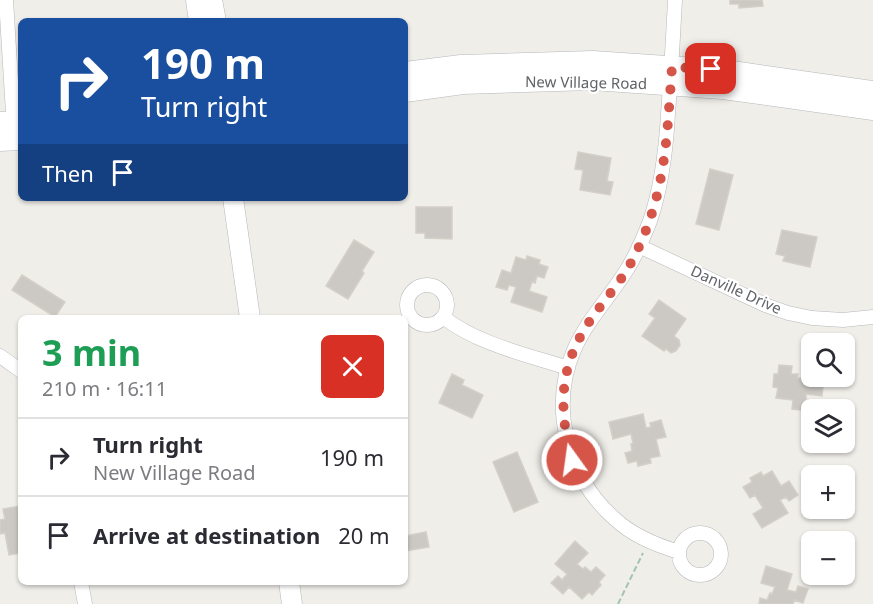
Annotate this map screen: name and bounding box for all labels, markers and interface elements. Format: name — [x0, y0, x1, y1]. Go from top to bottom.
text: 190 m — [141, 34, 265, 91]
icon: right — [42, 42, 120, 120]
pin — [685, 43, 736, 94]
icon: arrive — [694, 52, 727, 85]
street label: New Village Road — [525, 71, 647, 93]
text: Turn right — [141, 88, 267, 125]
icon: arrive — [106, 156, 139, 189]
text: Then — [42, 158, 94, 188]
street label: Danville Drive — [688, 260, 785, 318]
text: 3 min — [42, 328, 141, 377]
map controls — [801, 333, 855, 585]
button: search — [801, 333, 855, 387]
button: close — [321, 335, 384, 398]
text: 210 m · 16:11 — [42, 375, 167, 402]
button: layers — [801, 399, 855, 453]
position arrow — [540, 428, 604, 492]
text: Turn right — [93, 429, 203, 459]
icon: right — [42, 441, 75, 474]
text: 190 m — [320, 442, 384, 472]
text: New Village Road — [93, 459, 256, 486]
button: + — [801, 465, 855, 519]
icon: arrive — [42, 519, 75, 552]
text: Arrive at destination — [93, 520, 320, 550]
text: 20 m — [338, 520, 390, 550]
button: − — [801, 531, 855, 585]

